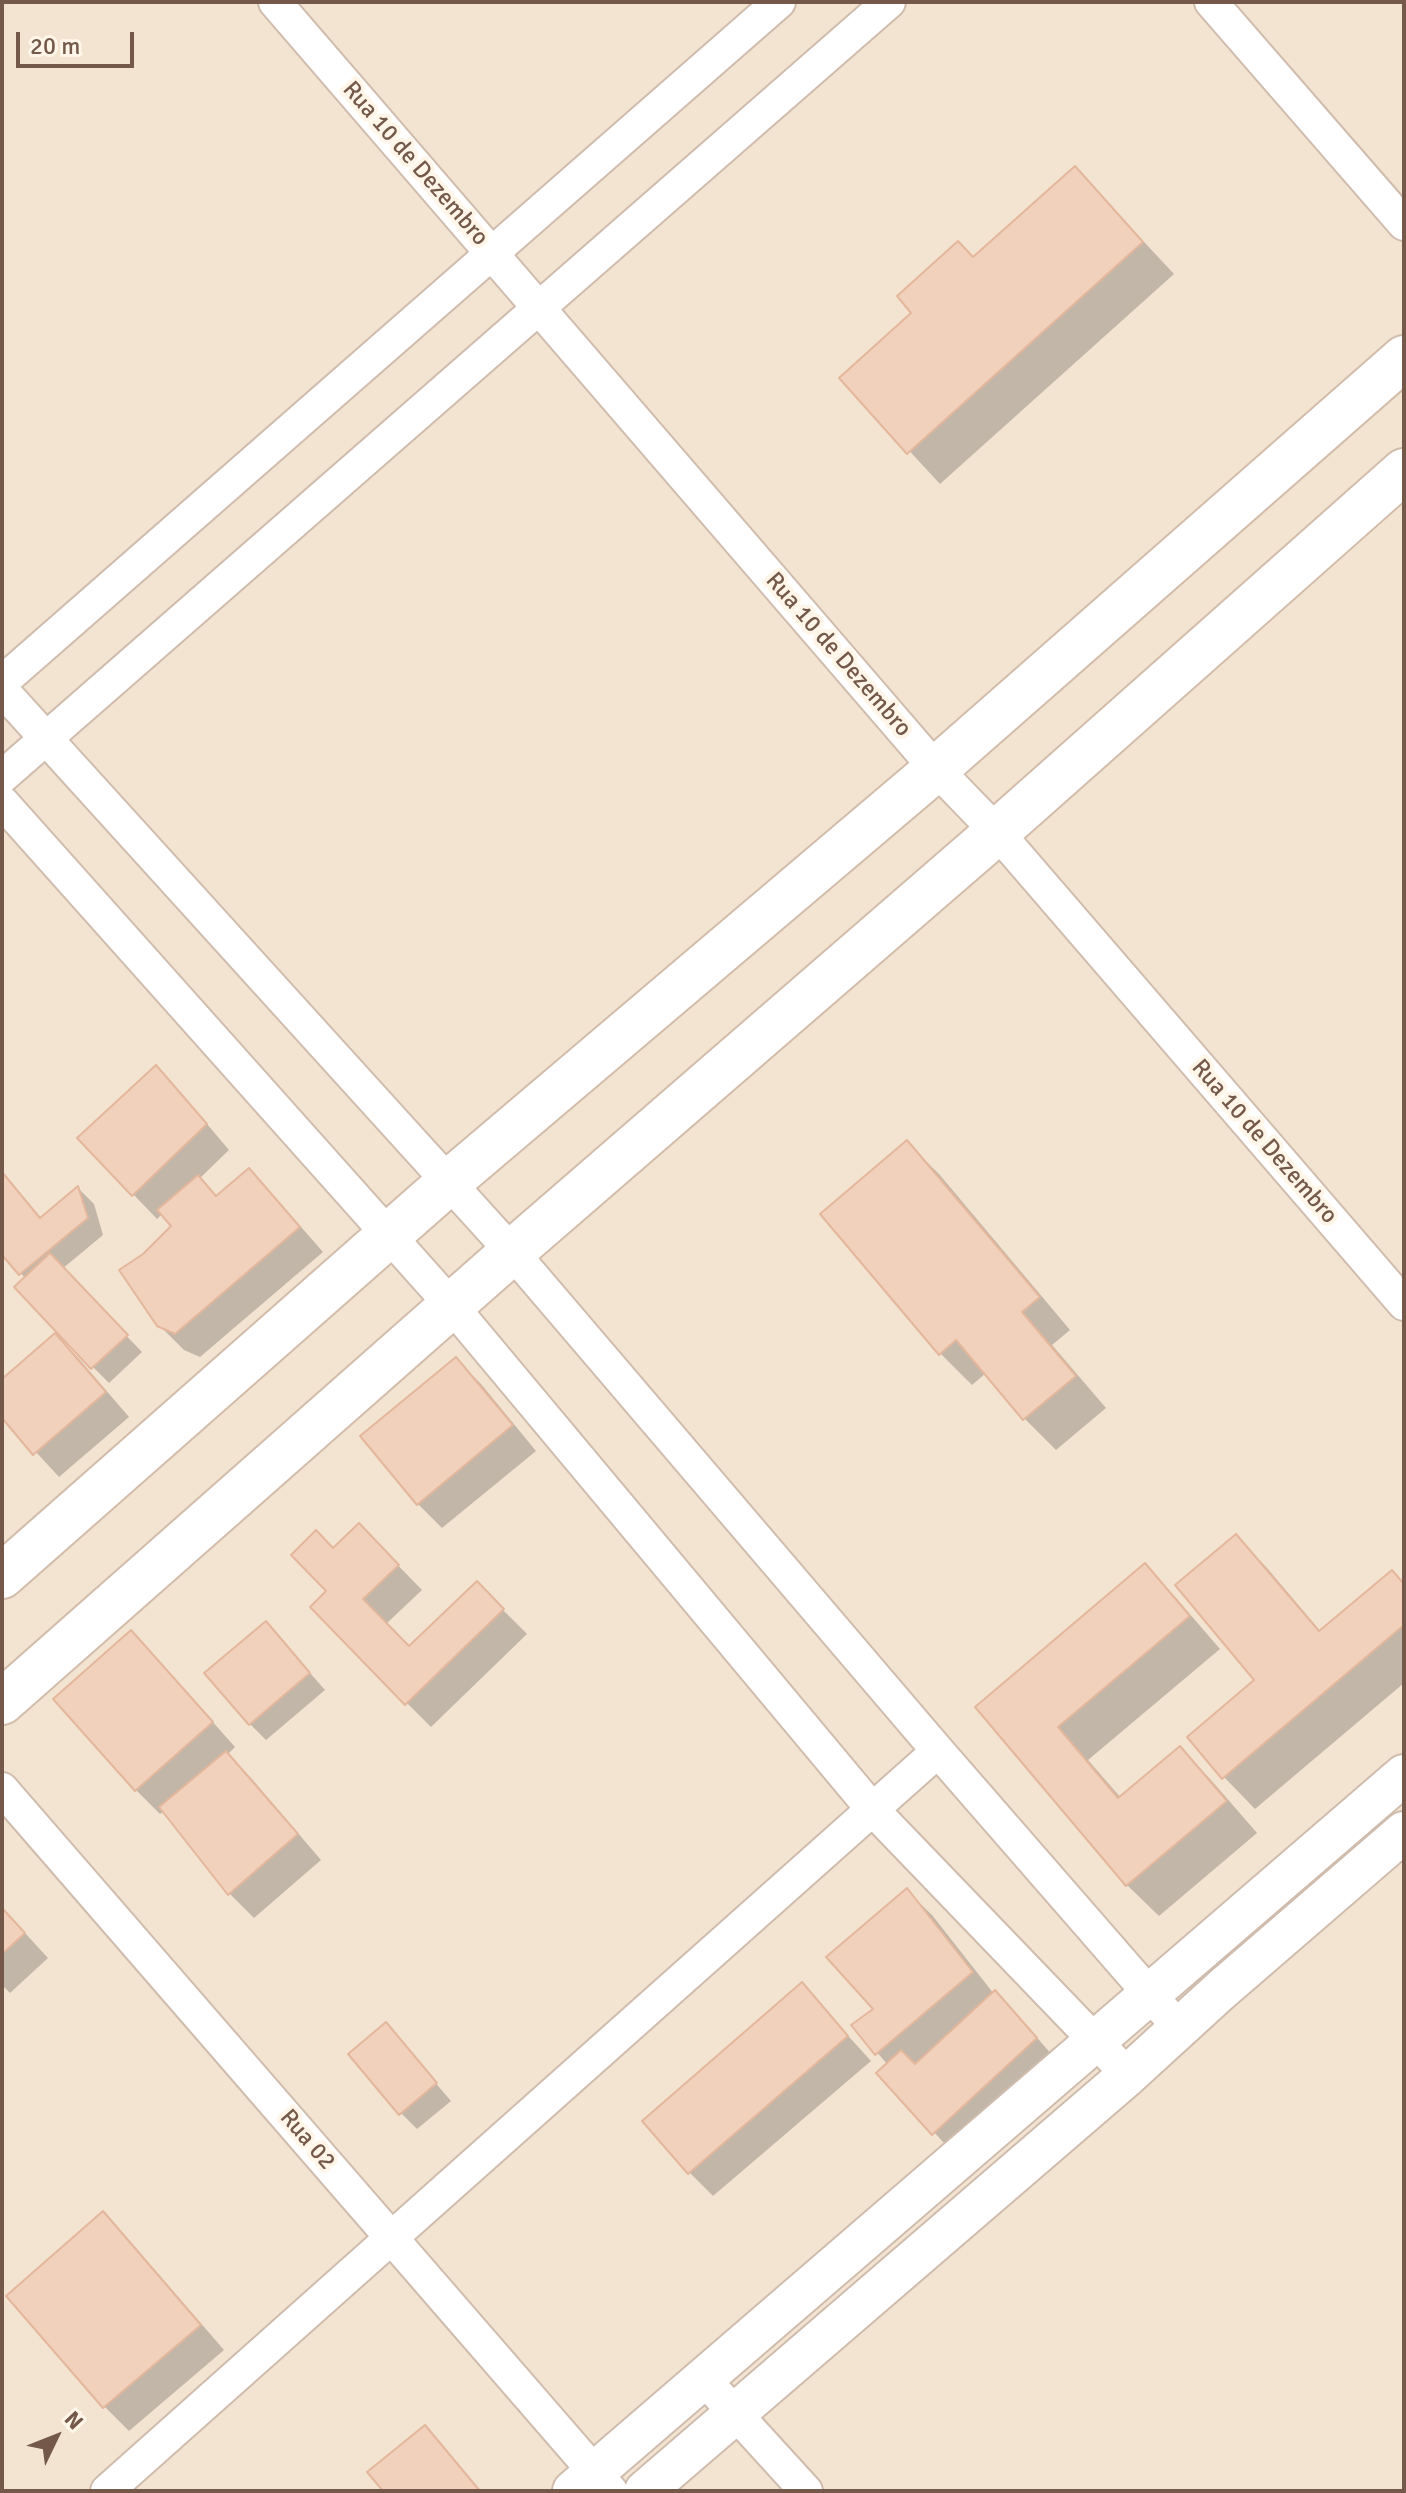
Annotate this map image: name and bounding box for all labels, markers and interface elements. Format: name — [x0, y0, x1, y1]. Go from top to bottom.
scale bar — [20, 16, 138, 66]
text: 20 m — [30, 31, 80, 61]
street label: Rua 10 de Dezembro — [336, 76, 494, 252]
street label: Rua 10 de Dezembro — [759, 567, 917, 743]
street label: Rua 10 de Dezembro — [1185, 1054, 1343, 1230]
street label: Rua 02 — [273, 2104, 341, 2176]
north arrow — [16, 2397, 96, 2477]
text: N — [59, 2405, 89, 2435]

